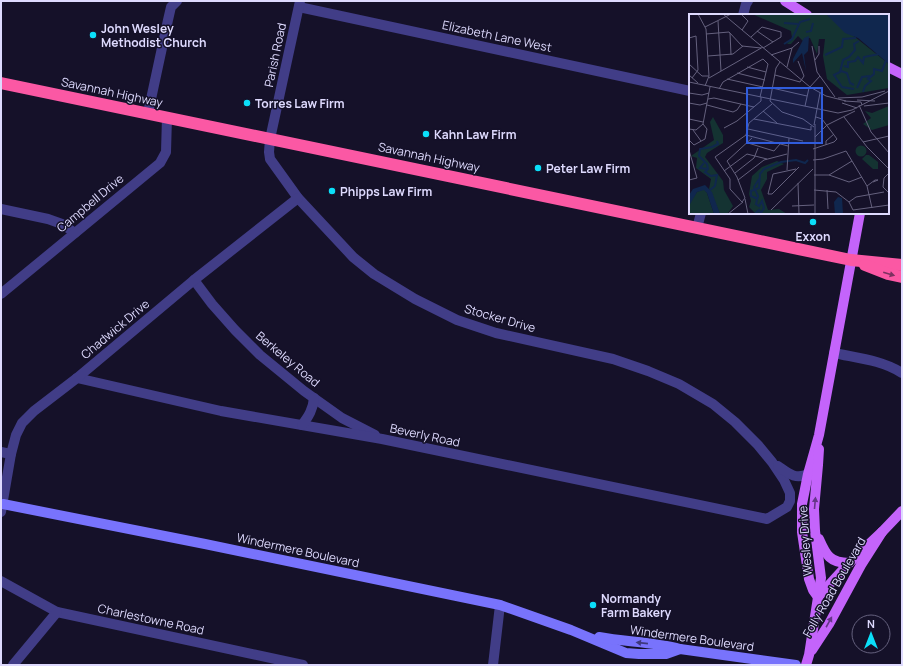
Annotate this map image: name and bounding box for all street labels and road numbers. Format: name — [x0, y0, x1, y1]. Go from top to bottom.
street label: Elizabeth Lane West — [441, 16, 553, 56]
street label: Parish Road — [260, 21, 290, 89]
street label: Savannah Highway — [60, 73, 165, 111]
street label: Savannah Highway — [377, 138, 482, 176]
street label: Campbell Drive — [53, 170, 127, 236]
street label: Chadwick Drive — [77, 295, 153, 363]
street label: Stocker Drive — [462, 300, 538, 336]
street label: Berkeley Road — [252, 327, 324, 391]
street label: Beverly Road — [388, 419, 462, 451]
street label: Wesley Drive — [794, 505, 816, 577]
street label: Windermere Boulevard — [235, 529, 361, 571]
street label: Folly Road Boulevard — [798, 534, 870, 640]
street label: Charlestowne Road — [96, 599, 206, 639]
street label: Windermere Boulevard — [629, 621, 755, 655]

